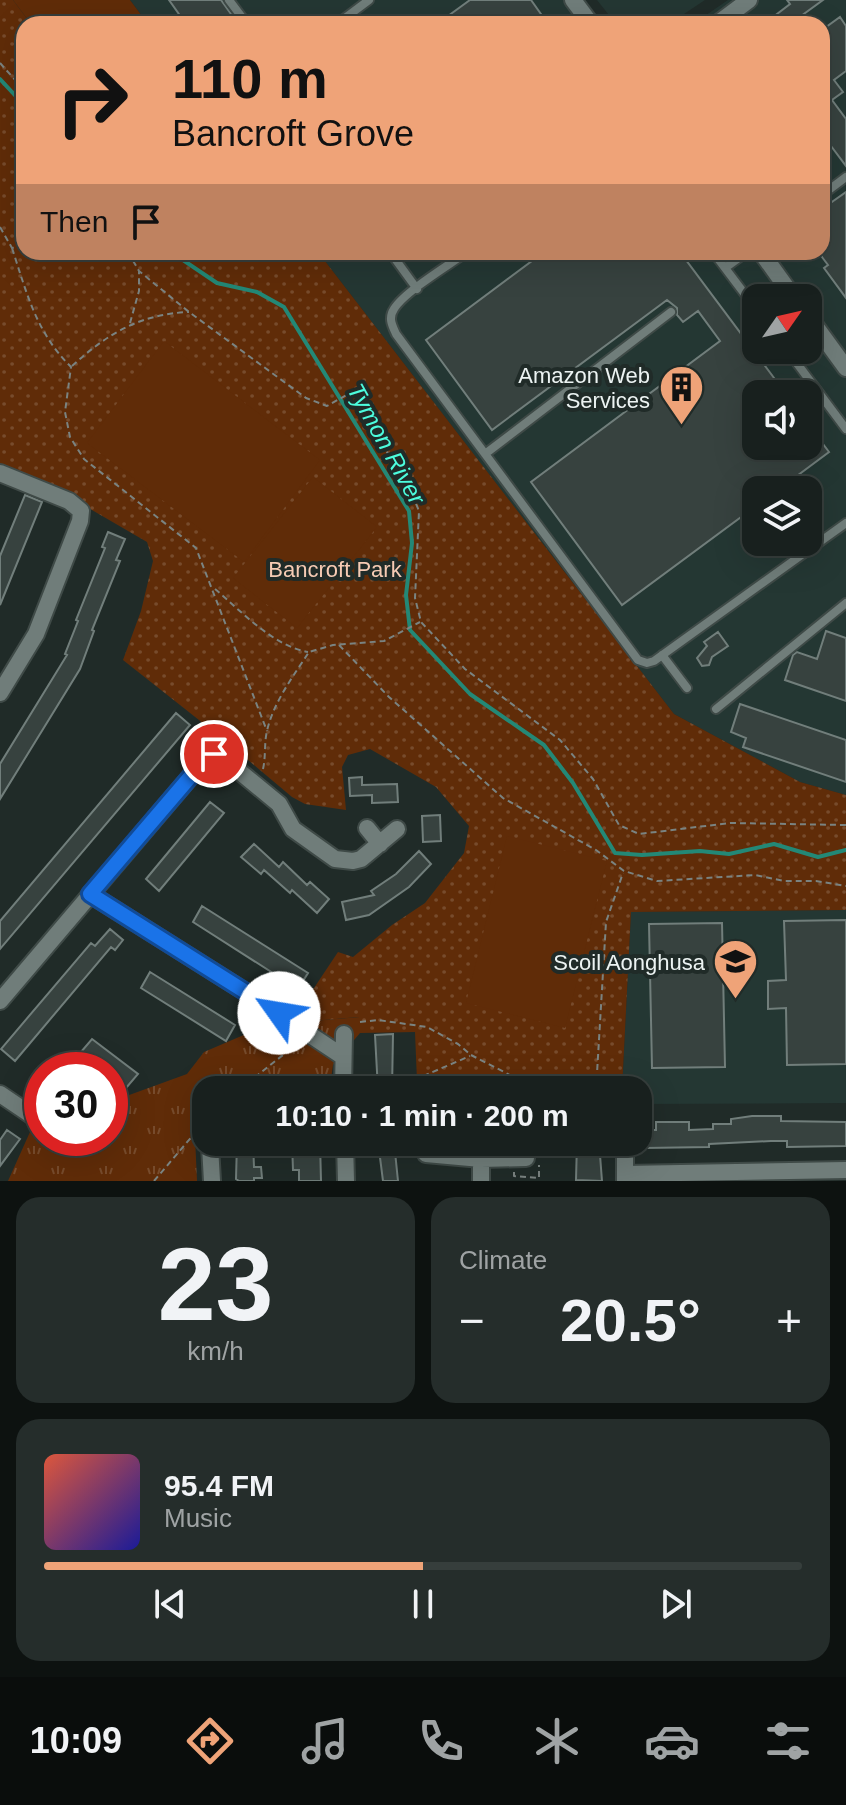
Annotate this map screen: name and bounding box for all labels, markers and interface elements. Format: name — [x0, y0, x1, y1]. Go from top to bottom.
text: 110 m — [172, 47, 328, 110]
icon: right — [40, 48, 144, 152]
text: Bancroft Grove — [172, 113, 414, 154]
icon: arrive — [124, 200, 168, 244]
text: Then — [40, 205, 108, 238]
north arrow — [742, 284, 822, 364]
map controls — [742, 284, 822, 556]
place label: Amazon Web Services — [518, 363, 650, 413]
building icon: Amazon Web Services — [657, 364, 705, 427]
water label: Tymon River — [342, 379, 431, 510]
button: sound — [742, 380, 822, 460]
button: layers — [742, 476, 822, 556]
park label: Bancroft Park — [268, 557, 403, 582]
pin — [180, 720, 248, 788]
icon: arrive — [192, 732, 236, 776]
school or university icon: Scoil Aonghusa — [712, 938, 760, 1001]
place label: Scoil Aonghusa — [553, 950, 706, 975]
position arrow — [237, 971, 321, 1055]
speed limit sign: 30 — [24, 1052, 128, 1156]
text: 10:10 · 1 min · 200 m — [275, 1099, 569, 1132]
text: 23 — [158, 1226, 273, 1342]
text: Climate — [459, 1245, 547, 1275]
text: 20.5° — [560, 1287, 701, 1354]
text: − — [459, 1296, 485, 1345]
text: + — [776, 1296, 802, 1345]
text: km/h — [187, 1336, 244, 1366]
text: 95.4 FM — [164, 1469, 274, 1502]
text: Music — [164, 1503, 232, 1533]
icon: previous — [148, 1582, 192, 1626]
icon: pause — [401, 1582, 445, 1626]
icon: next — [654, 1582, 698, 1626]
icon: directions — [182, 1713, 238, 1769]
icon: music — [297, 1713, 353, 1769]
icon: phone — [413, 1713, 469, 1769]
icon: climate — [529, 1713, 585, 1769]
icon: car — [644, 1713, 700, 1769]
icon: filters — [760, 1713, 816, 1769]
text: 10:09 — [30, 1720, 122, 1761]

